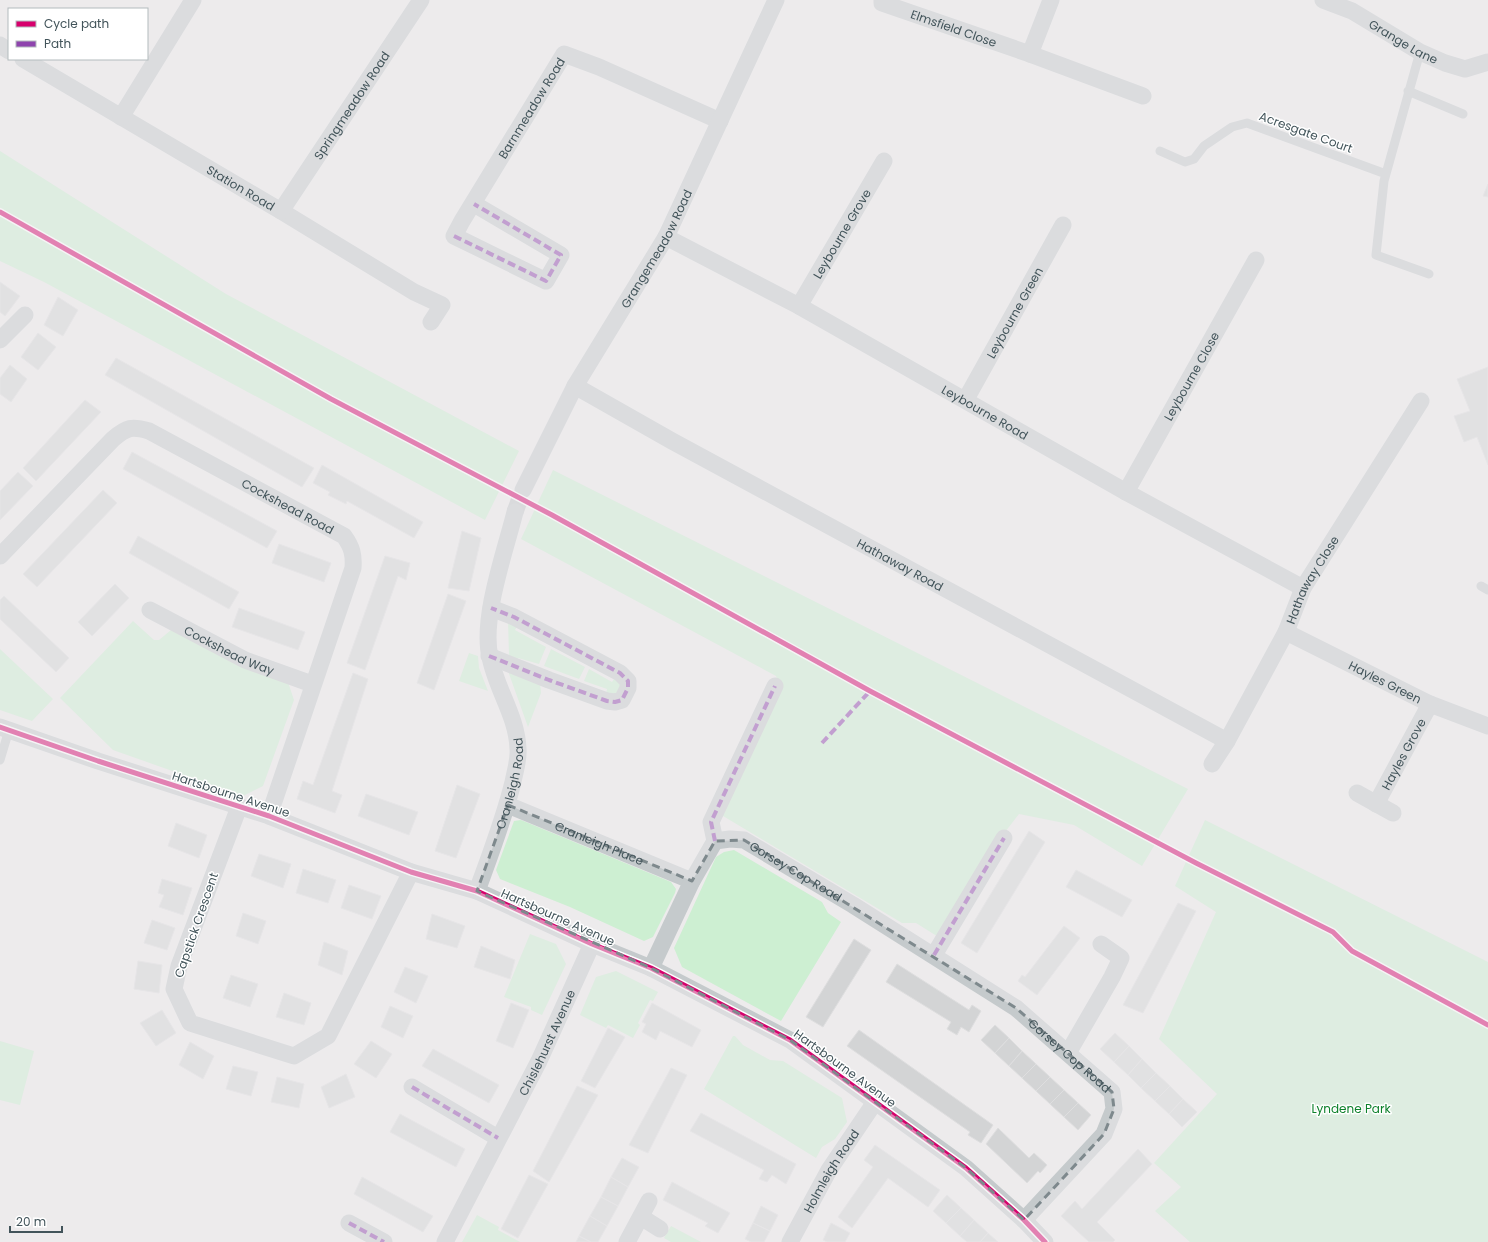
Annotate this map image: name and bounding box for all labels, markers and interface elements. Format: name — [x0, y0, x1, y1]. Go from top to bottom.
street label: Elmsfield Close — [909, 5, 999, 50]
legend — [8, 8, 148, 60]
text: Cycle path — [44, 15, 109, 32]
street label: Grange Lane — [1366, 15, 1441, 67]
text: Path — [44, 35, 71, 52]
street label: Springmeadow Road — [309, 48, 393, 163]
street label: Barnmeadow Road — [494, 54, 569, 162]
street label: Acresgate Court — [1257, 107, 1355, 157]
street label: Station Road — [204, 161, 278, 214]
street label: Leybourne Grove — [808, 185, 874, 282]
street label: Grangemeadow Road — [616, 186, 696, 311]
street label: Leybourne Green — [982, 264, 1047, 361]
street label: Leybourne Close — [1159, 328, 1223, 423]
street label: Leybourne Road — [939, 381, 1032, 443]
street label: Cockshead Road — [239, 474, 337, 538]
street label: Hathaway Close — [1281, 532, 1342, 626]
street label: Hathaway Road — [854, 534, 946, 595]
street label: Cockshead Way — [181, 621, 277, 678]
street label: Hayles Green — [1346, 656, 1425, 707]
street label: Hayles Grove — [1377, 715, 1429, 793]
street label: Cranleigh Road — [491, 737, 527, 831]
street label: Hartsbourne Avenue — [170, 767, 292, 821]
street label: Cranleigh Place — [552, 817, 647, 869]
street label: Gorsey Cop Road — [747, 837, 845, 905]
street label: Capstick Crescent — [170, 870, 222, 980]
street label: Hartsbourne Avenue — [498, 884, 618, 950]
street label: Chislehurst Avenue — [514, 987, 579, 1098]
street label: Gorsey Cop Road — [1025, 1014, 1115, 1096]
street label: Hartsbourne Avenue — [790, 1025, 900, 1111]
park label: Lyndene Park — [1311, 1100, 1391, 1117]
street label: Holmleigh Road — [799, 1126, 863, 1216]
scale bar — [10, 1208, 62, 1234]
text: 20 m — [16, 1213, 46, 1230]

